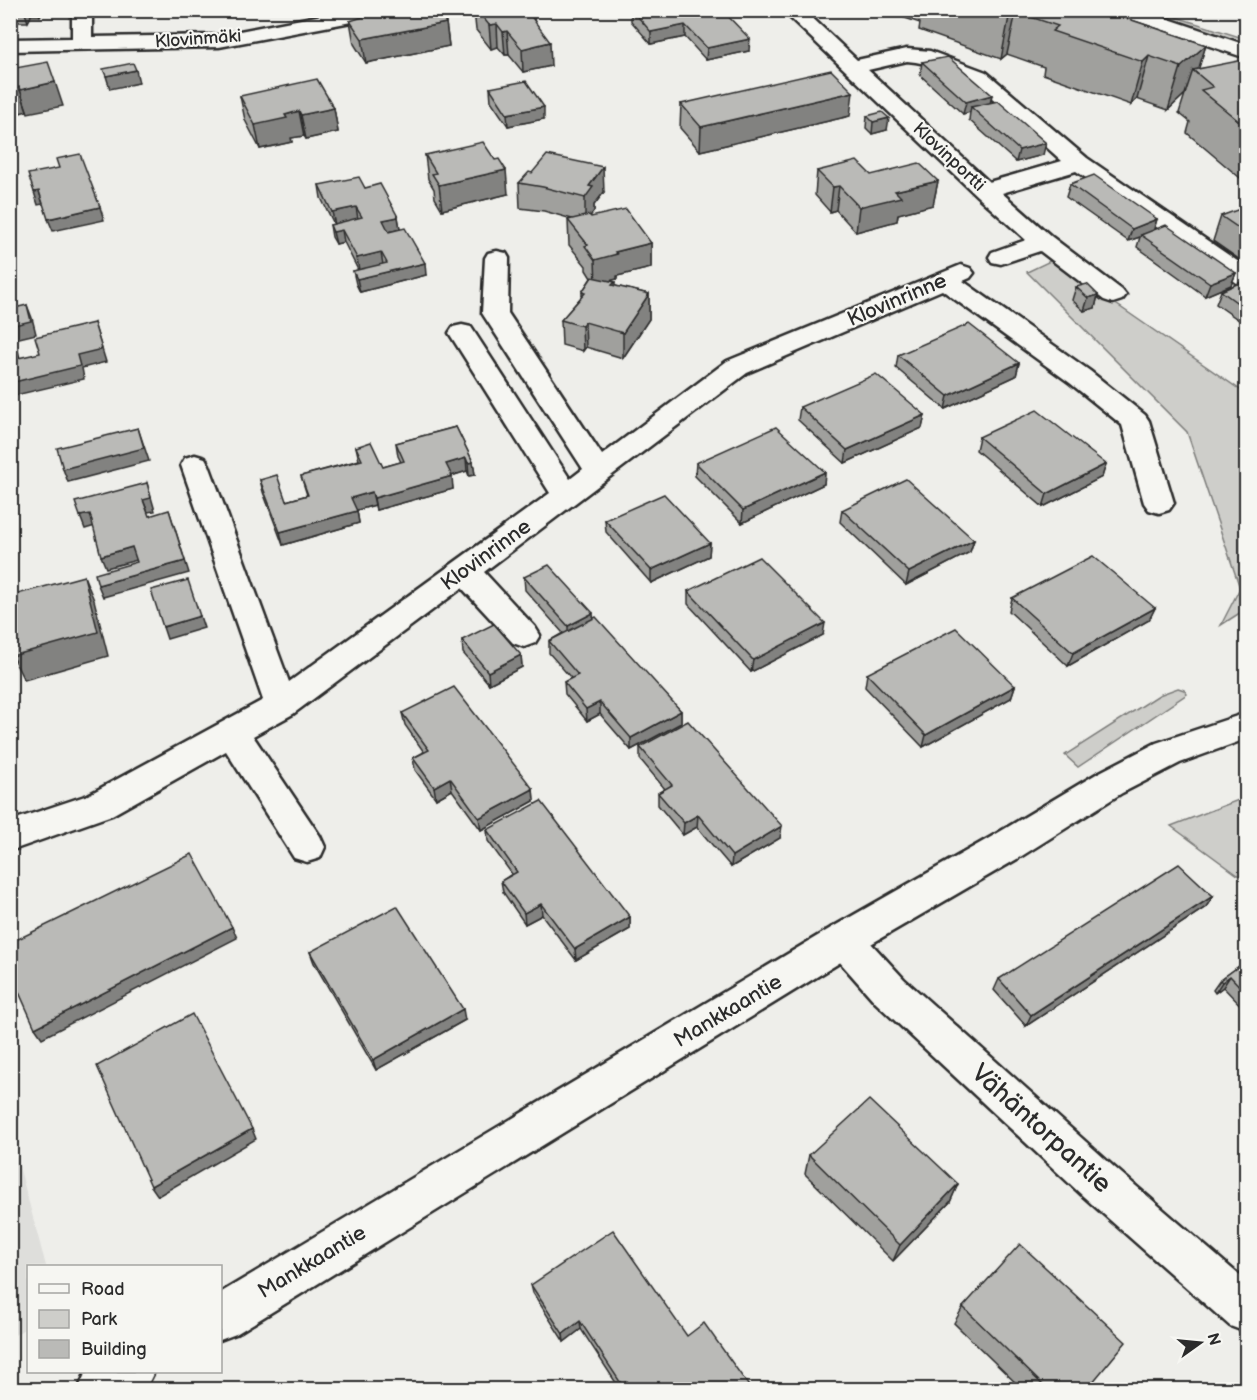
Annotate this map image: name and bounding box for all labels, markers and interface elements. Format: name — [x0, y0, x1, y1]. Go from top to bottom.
street label: Klovinmäki — [154, 26, 242, 52]
street label: Klovinportti — [908, 118, 990, 196]
street label: Klovinrinne — [844, 268, 950, 332]
street label: Klovinrinne — [436, 514, 536, 596]
street label: Mankkaantie — [669, 969, 787, 1053]
street label: Vähäntorpantie — [965, 1058, 1117, 1200]
street label: Mankkaantie — [253, 1220, 371, 1304]
legend — [27, 1265, 222, 1373]
text: Road — [81, 1279, 125, 1300]
text: Park — [81, 1309, 117, 1330]
north arrow — [1170, 1313, 1230, 1373]
text: N — [1202, 1331, 1224, 1348]
text: Building — [81, 1339, 147, 1360]

